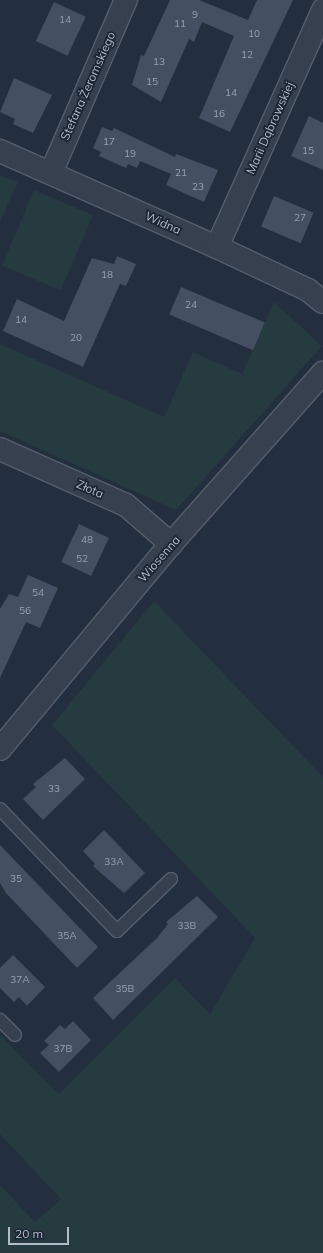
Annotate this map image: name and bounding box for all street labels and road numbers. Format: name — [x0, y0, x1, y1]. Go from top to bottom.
street label: Stefana Żeromskiego — [58, 29, 118, 143]
street label: Marii Dąbrowskiej — [243, 79, 297, 177]
street label: Widna — [143, 209, 183, 237]
street label: Złota — [74, 477, 106, 501]
street label: Wiosenna — [135, 533, 183, 585]

